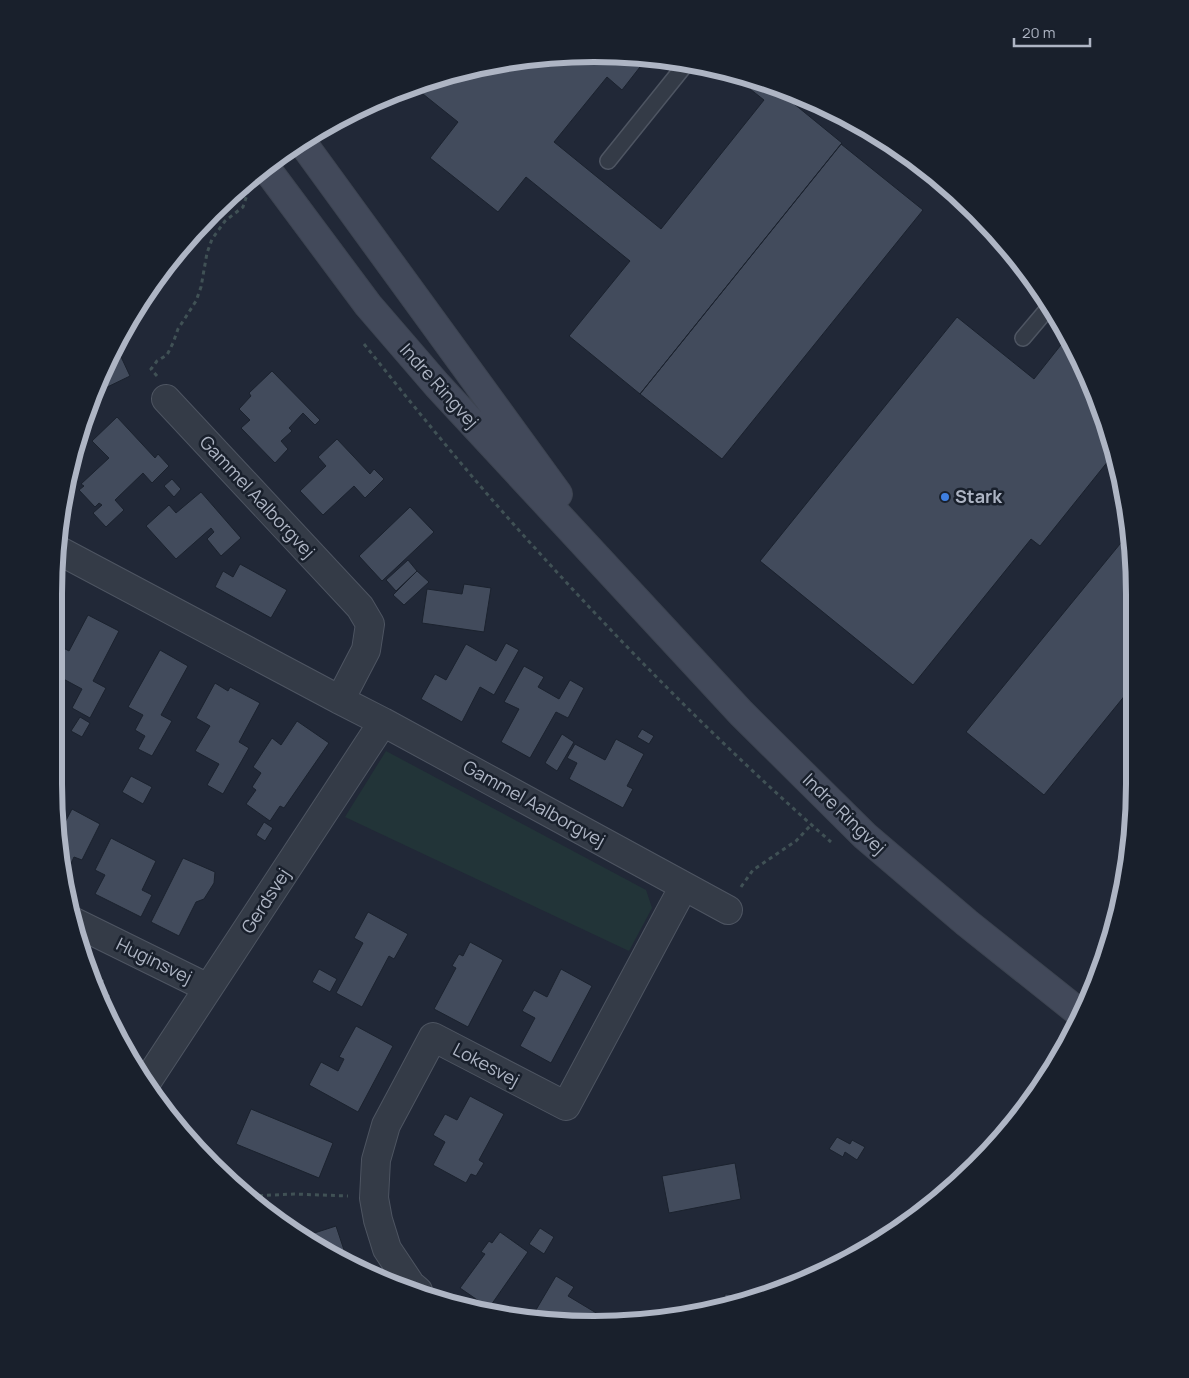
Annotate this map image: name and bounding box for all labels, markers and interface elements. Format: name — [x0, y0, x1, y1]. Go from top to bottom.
scale bar — [1014, 15, 1090, 47]
text: 20 m — [1022, 22, 1055, 43]
street label: Indre Ringvej — [395, 338, 484, 433]
street label: Gammel Aalborgvej — [195, 430, 321, 563]
place label: Stark — [955, 484, 1003, 508]
marker: Stark — [939, 491, 951, 503]
street label: Gammel Aalborgvej — [459, 754, 610, 852]
street label: Indre Ringvej — [798, 768, 891, 859]
street label: Gerdsvej — [235, 863, 295, 938]
street label: Huginsvej — [113, 931, 196, 989]
street label: Lokesvej — [449, 1037, 524, 1092]

